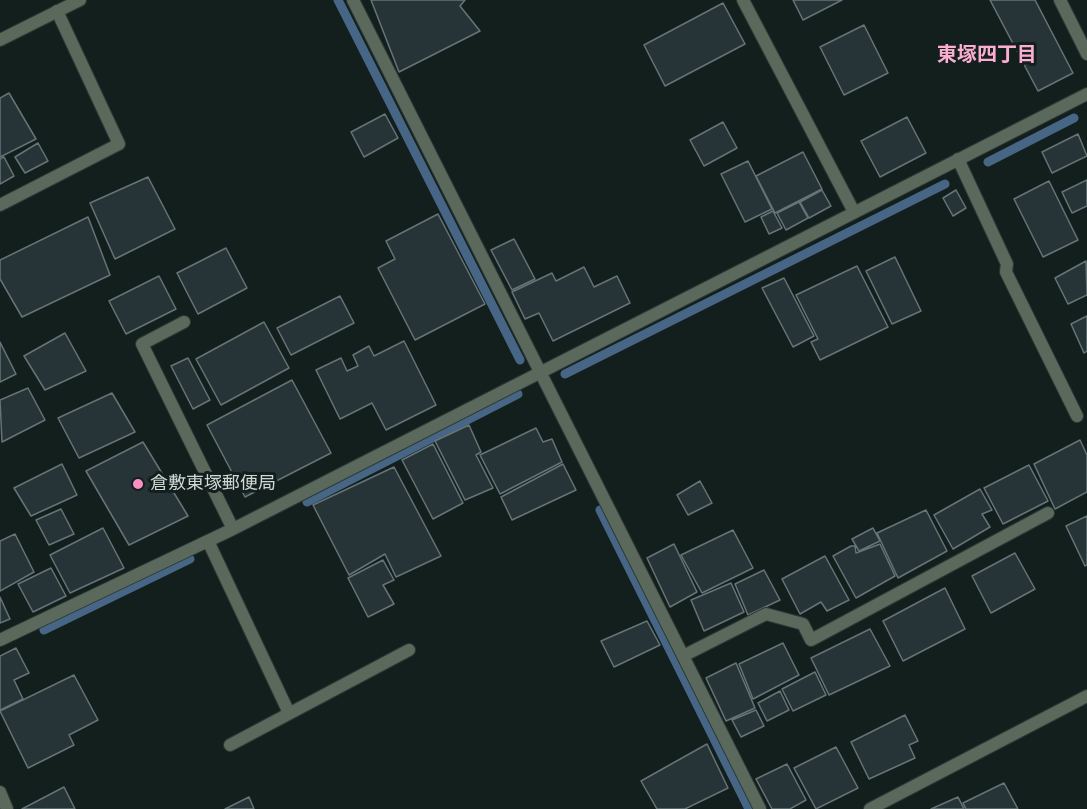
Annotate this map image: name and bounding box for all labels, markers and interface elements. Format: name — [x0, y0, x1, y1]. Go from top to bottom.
district label: 東塚四丁目 — [937, 43, 1037, 67]
place label: 倉敷東塚郵便局 — [150, 473, 276, 495]
marker: 倉敷東塚郵便局 — [131, 477, 145, 491]

